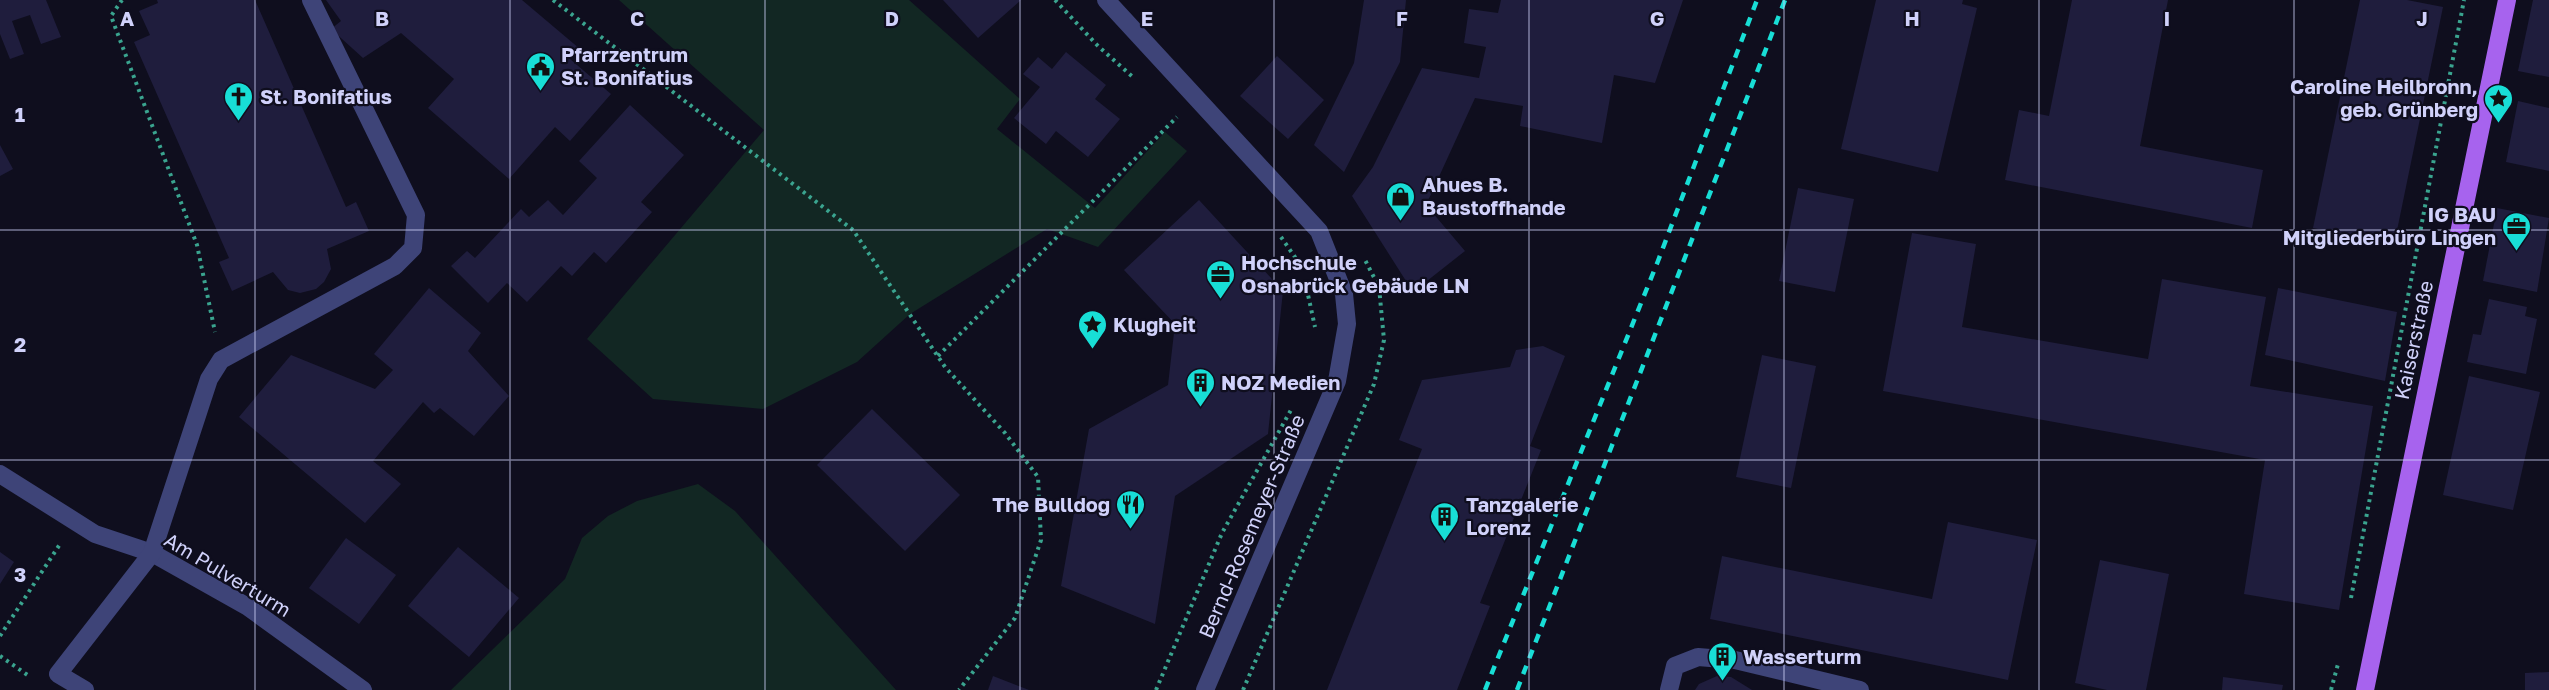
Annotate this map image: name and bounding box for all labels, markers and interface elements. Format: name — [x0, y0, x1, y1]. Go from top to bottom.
text: A — [120, 6, 134, 30]
text: B — [375, 6, 389, 30]
text: C — [630, 6, 644, 30]
text: D — [885, 6, 899, 30]
text: E — [1141, 6, 1153, 30]
text: F — [1396, 6, 1408, 30]
text: G — [1650, 6, 1664, 30]
text: H — [1904, 6, 1920, 30]
text: I — [2164, 6, 2170, 30]
text: J — [2416, 6, 2428, 30]
place label: Pfarrzentrum St. Bonifatius — [561, 42, 693, 89]
public building icon: Pfarrzentrum St. Bonifatius — [524, 50, 556, 92]
place label: Caroline Heilbronn, geb. Grünberg — [2290, 74, 2478, 121]
church icon: St. Bonifatius — [223, 80, 255, 122]
place icon: Caroline Heilbronn, geb. Grünberg — [2483, 82, 2515, 124]
place label: St. Bonifatius — [260, 84, 392, 108]
text: 1 — [15, 102, 25, 126]
place label: Ahues B. Baustoffhande — [1422, 172, 1566, 219]
shop icon: Ahues B. Baustoffhande — [1385, 180, 1417, 222]
place label: IG BAU Mitgliederbüro Lingen — [2283, 202, 2496, 249]
office icon: IG BAU Mitgliederbüro Lingen — [2501, 210, 2533, 252]
place label: Hochschule Osnabrück Gebäude LN — [1241, 250, 1469, 297]
office icon: Hochschule Osnabrück Gebäude LN — [1204, 258, 1236, 300]
street label: Kaiserstraße — [2389, 278, 2437, 402]
place icon: Klugheit — [1076, 308, 1108, 350]
place label: Klugheit — [1113, 312, 1196, 336]
text: 2 — [14, 332, 26, 356]
building icon: NOZ Medien — [1184, 366, 1216, 408]
place label: NOZ Medien — [1221, 370, 1340, 394]
street label: Bernd-Rosemeyer-Straße — [1193, 411, 1309, 641]
restaurant icon: The Bulldog — [1115, 488, 1147, 530]
place label: The Bulldog — [992, 492, 1110, 516]
place label: Tanzgalerie Lorenz — [1466, 492, 1579, 539]
building icon: Tanzgalerie Lorenz — [1429, 500, 1461, 542]
street label: Am Pulverturm — [160, 527, 296, 621]
text: 3 — [14, 562, 26, 586]
building icon: Wasserturm — [1706, 640, 1738, 682]
place label: Wasserturm — [1743, 644, 1861, 668]

